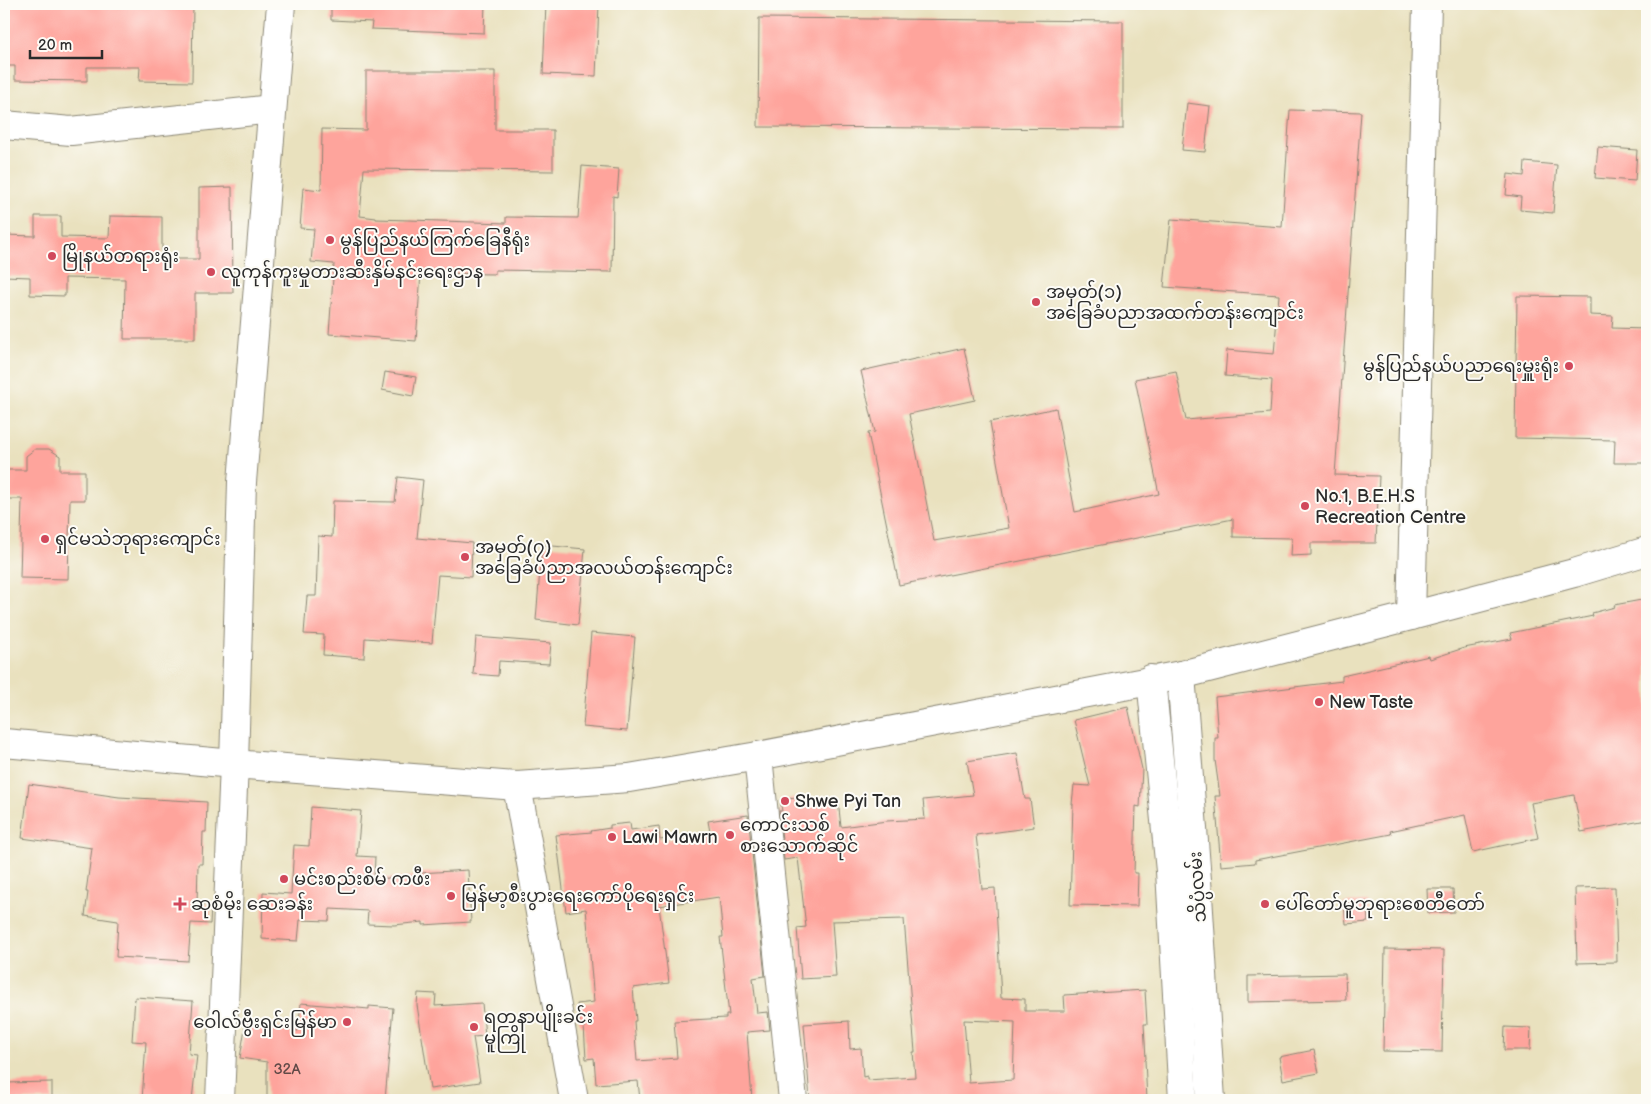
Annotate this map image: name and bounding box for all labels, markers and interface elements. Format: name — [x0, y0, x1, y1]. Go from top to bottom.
scale bar — [30, 28, 102, 60]
text: 20 m — [38, 36, 72, 55]
place label: မွန်ပြည်နယ်ကြက်ခြေနီရုံး — [340, 226, 530, 255]
marker: မွန်ပြည်နယ်ကြက်ခြေနီရုံး — [324, 234, 336, 246]
place label: မြိုနယ်တရားရုံး — [62, 242, 179, 271]
marker: မြိုနယ်တရားရုံး — [46, 250, 58, 262]
place label: လူကုန်ကူးမှုတားဆီးနှိမ်နင်းရေးဌာန — [221, 258, 483, 287]
marker: လူကုန်ကူးမှုတားဆီးနှိမ်နင်းရေးဌာန — [205, 266, 217, 278]
place label: အမှတ်(၁) အခြေခံပညာအထက်တန်းကျောင်း — [1046, 279, 1304, 328]
marker: အမှတ်(၁) အခြေခံပညာအထက်တန်းကျောင်း — [1030, 296, 1042, 308]
place label: မွန်ပြည်နယ်ပညာရေးမှူးရုံး — [1363, 353, 1559, 381]
marker: မွန်ပြည်နယ်ပညာရေးမှူးရုံး — [1563, 360, 1575, 372]
place label: No.1, B.E.H.S Recreation Centre — [1315, 486, 1466, 528]
marker: No.1, B.E.H.S Recreation Centre — [1299, 500, 1311, 512]
place label: ရှင်မသဲဘုရားကျောင်း — [55, 526, 221, 554]
marker: ရှင်မသဲဘုရားကျောင်း — [39, 533, 51, 545]
place label: အမှတ်(၇) အခြေခံပညာအလယ်တန်းကျောင်း — [475, 534, 733, 583]
marker: အမှတ်(၇) အခြေခံပညာအလယ်တန်းကျောင်း — [459, 551, 471, 563]
place label: New Taste — [1329, 692, 1414, 713]
marker: New Taste — [1313, 696, 1325, 708]
place label: Shwe Pyi Tan — [795, 791, 901, 812]
marker: Shwe Pyi Tan — [779, 795, 791, 807]
place label: ကောင်းသစ် စားသောက်ဆိုင် — [740, 812, 858, 861]
place label: Lawi Mawrn — [622, 827, 718, 848]
marker: ကောင်းသစ် စားသောက်ဆိုင် — [724, 829, 736, 841]
marker: Lawi Mawrn — [606, 831, 618, 843]
street label: သိပ္ပံလမ်း — [1181, 850, 1215, 923]
place label: မင်းစည်းစိမ် ကဖီး — [294, 865, 430, 894]
marker: မင်းစည်းစိမ် ကဖီး — [278, 873, 290, 885]
place label: မြန်မာ့စီးပွားရေးကော်ပိုရေးရှင်း — [461, 882, 694, 911]
place label: ဆုစံမိုး ဆေးခန်း — [191, 890, 313, 919]
marker: မြန်မာ့စီးပွားရေးကော်ပိုရေးရှင်း — [445, 890, 457, 902]
place label: ပေါ်တော်မူဘုရားစေတီတော် — [1275, 890, 1485, 919]
marker: ဆုစံမိုး ဆေးခန်း — [173, 897, 187, 911]
marker: ပေါ်တော်မူဘုရားစေတီတော် — [1259, 898, 1271, 910]
place label: ရတနာပျိုးခင်း မူကြို — [484, 1003, 593, 1053]
place label: ဝေါလ်ဗွီးရှင်းမြန်မာ — [193, 1008, 337, 1037]
marker: ဝေါလ်ဗွီးရှင်းမြန်မာ — [341, 1016, 353, 1028]
marker: ရတနာပျိုးခင်း မူကြို — [468, 1021, 480, 1033]
house number: 32A — [273, 1060, 301, 1079]

